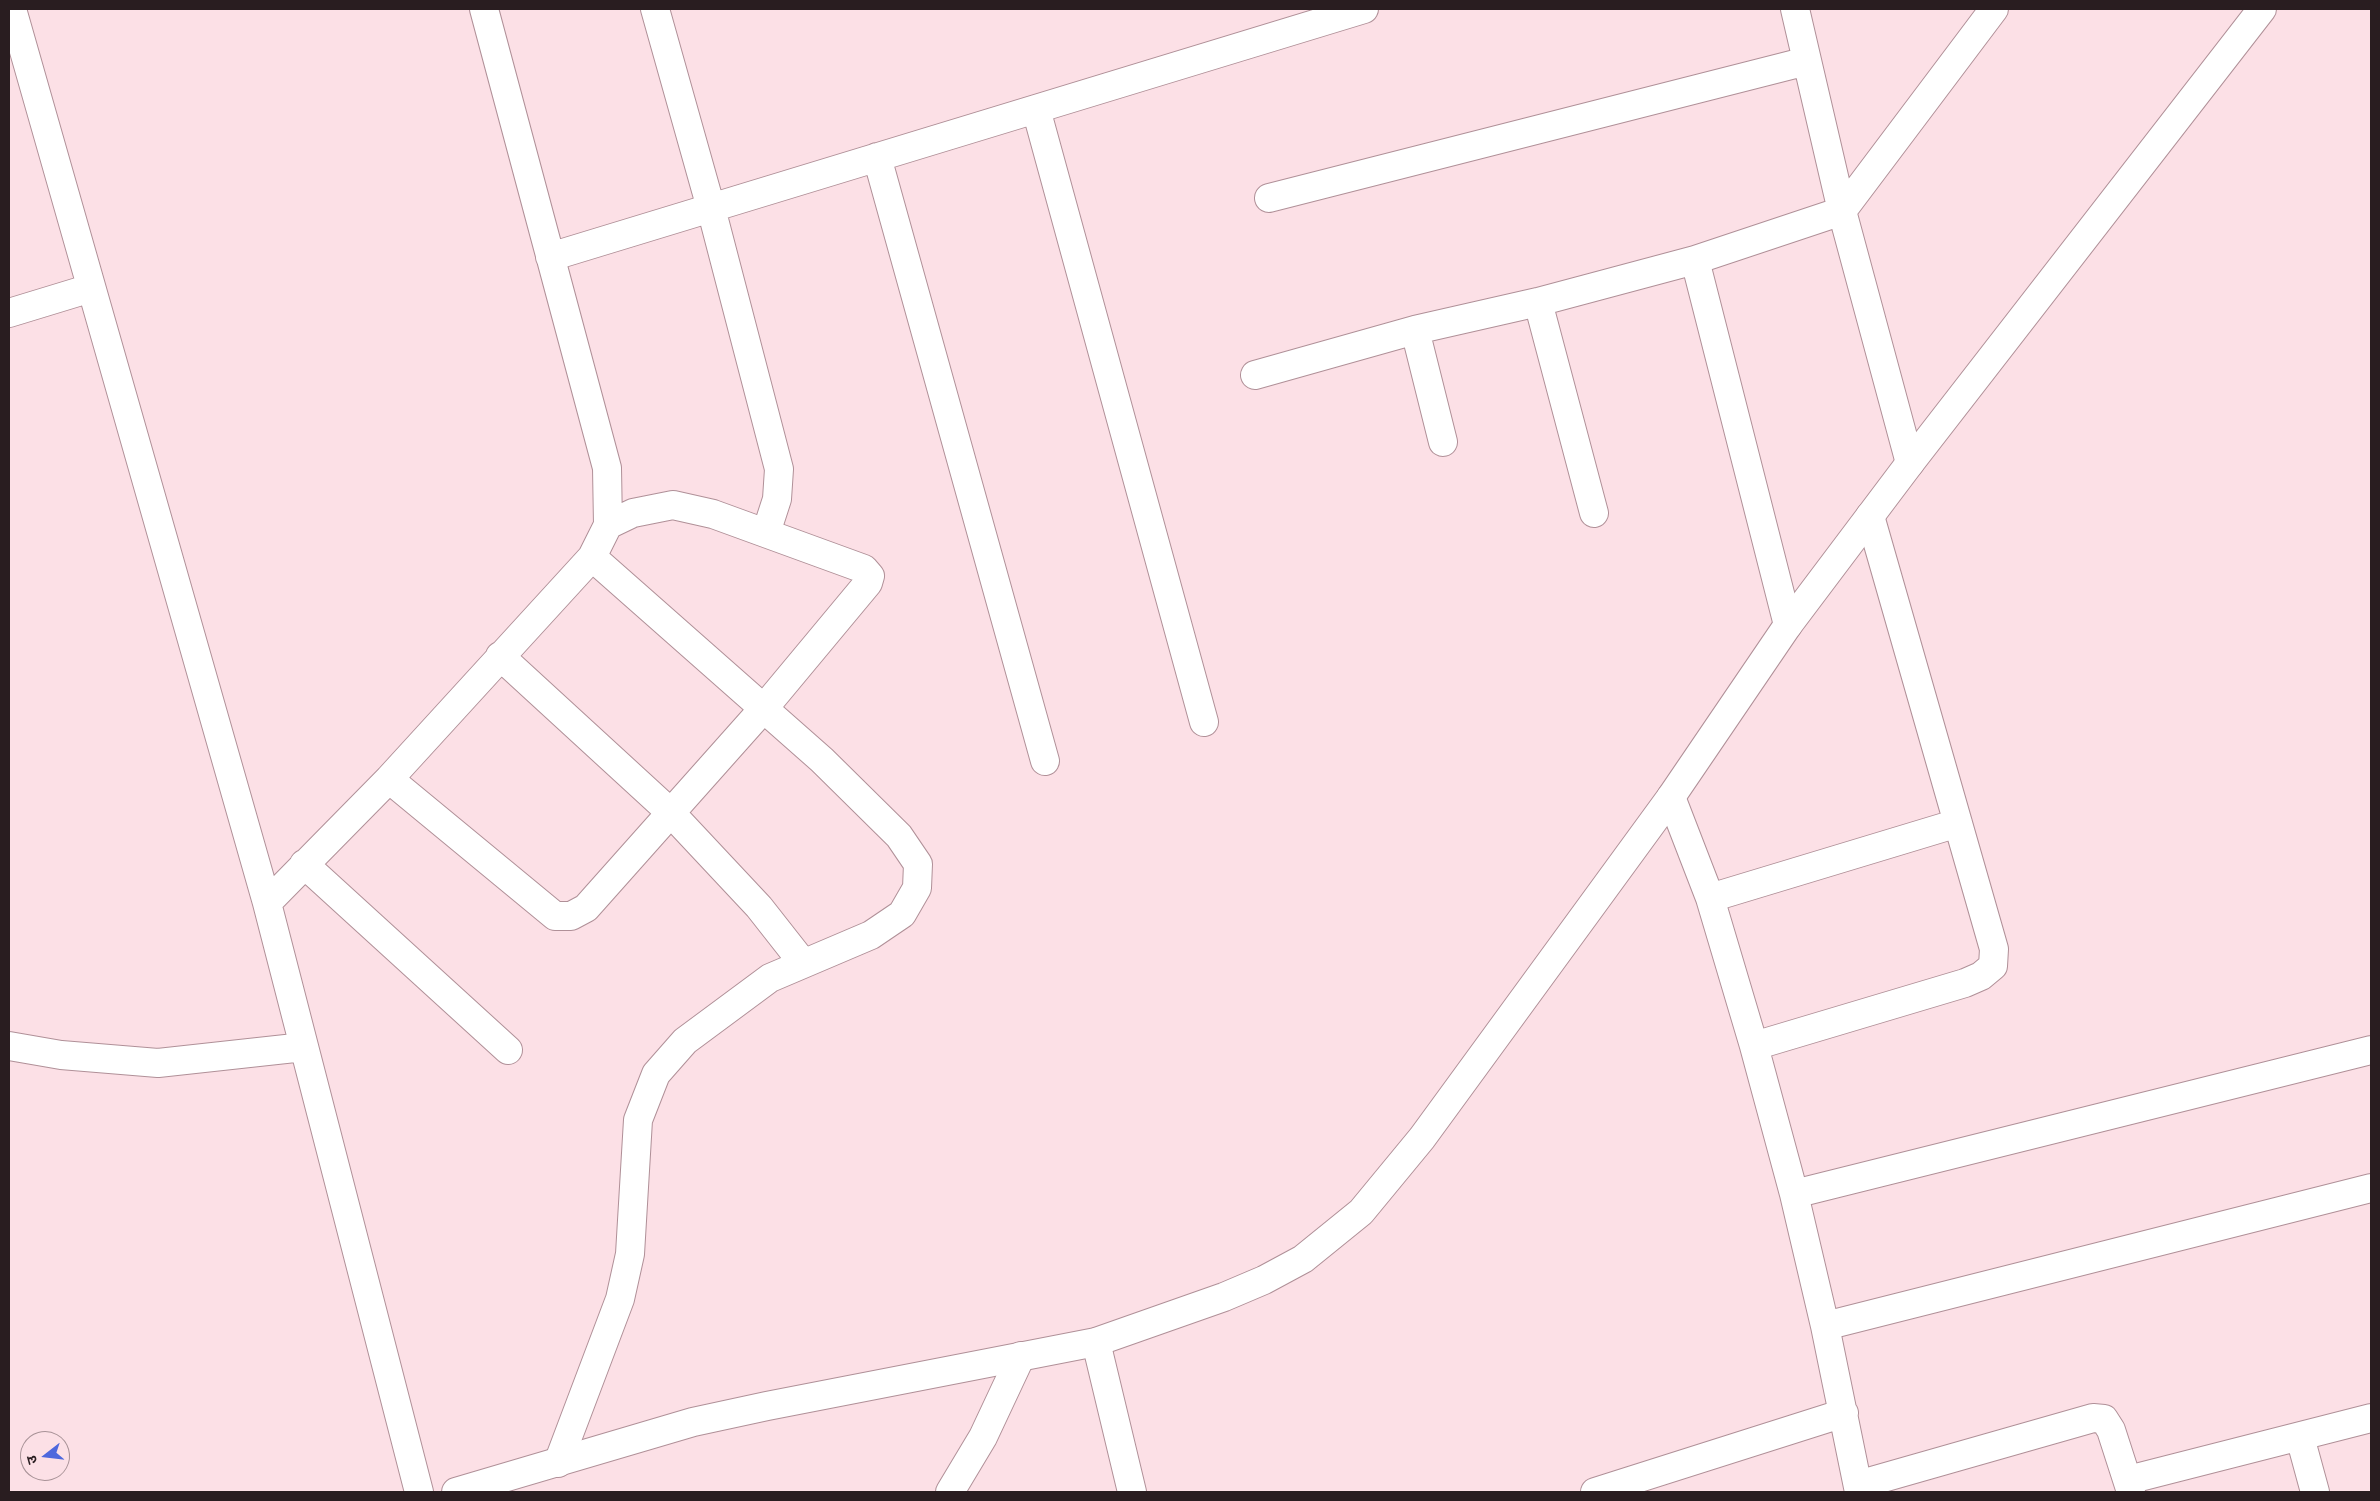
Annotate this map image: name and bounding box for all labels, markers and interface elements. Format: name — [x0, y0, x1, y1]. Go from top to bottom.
north arrow — [20, 1431, 70, 1481]
text: उ — [22, 1453, 41, 1466]

